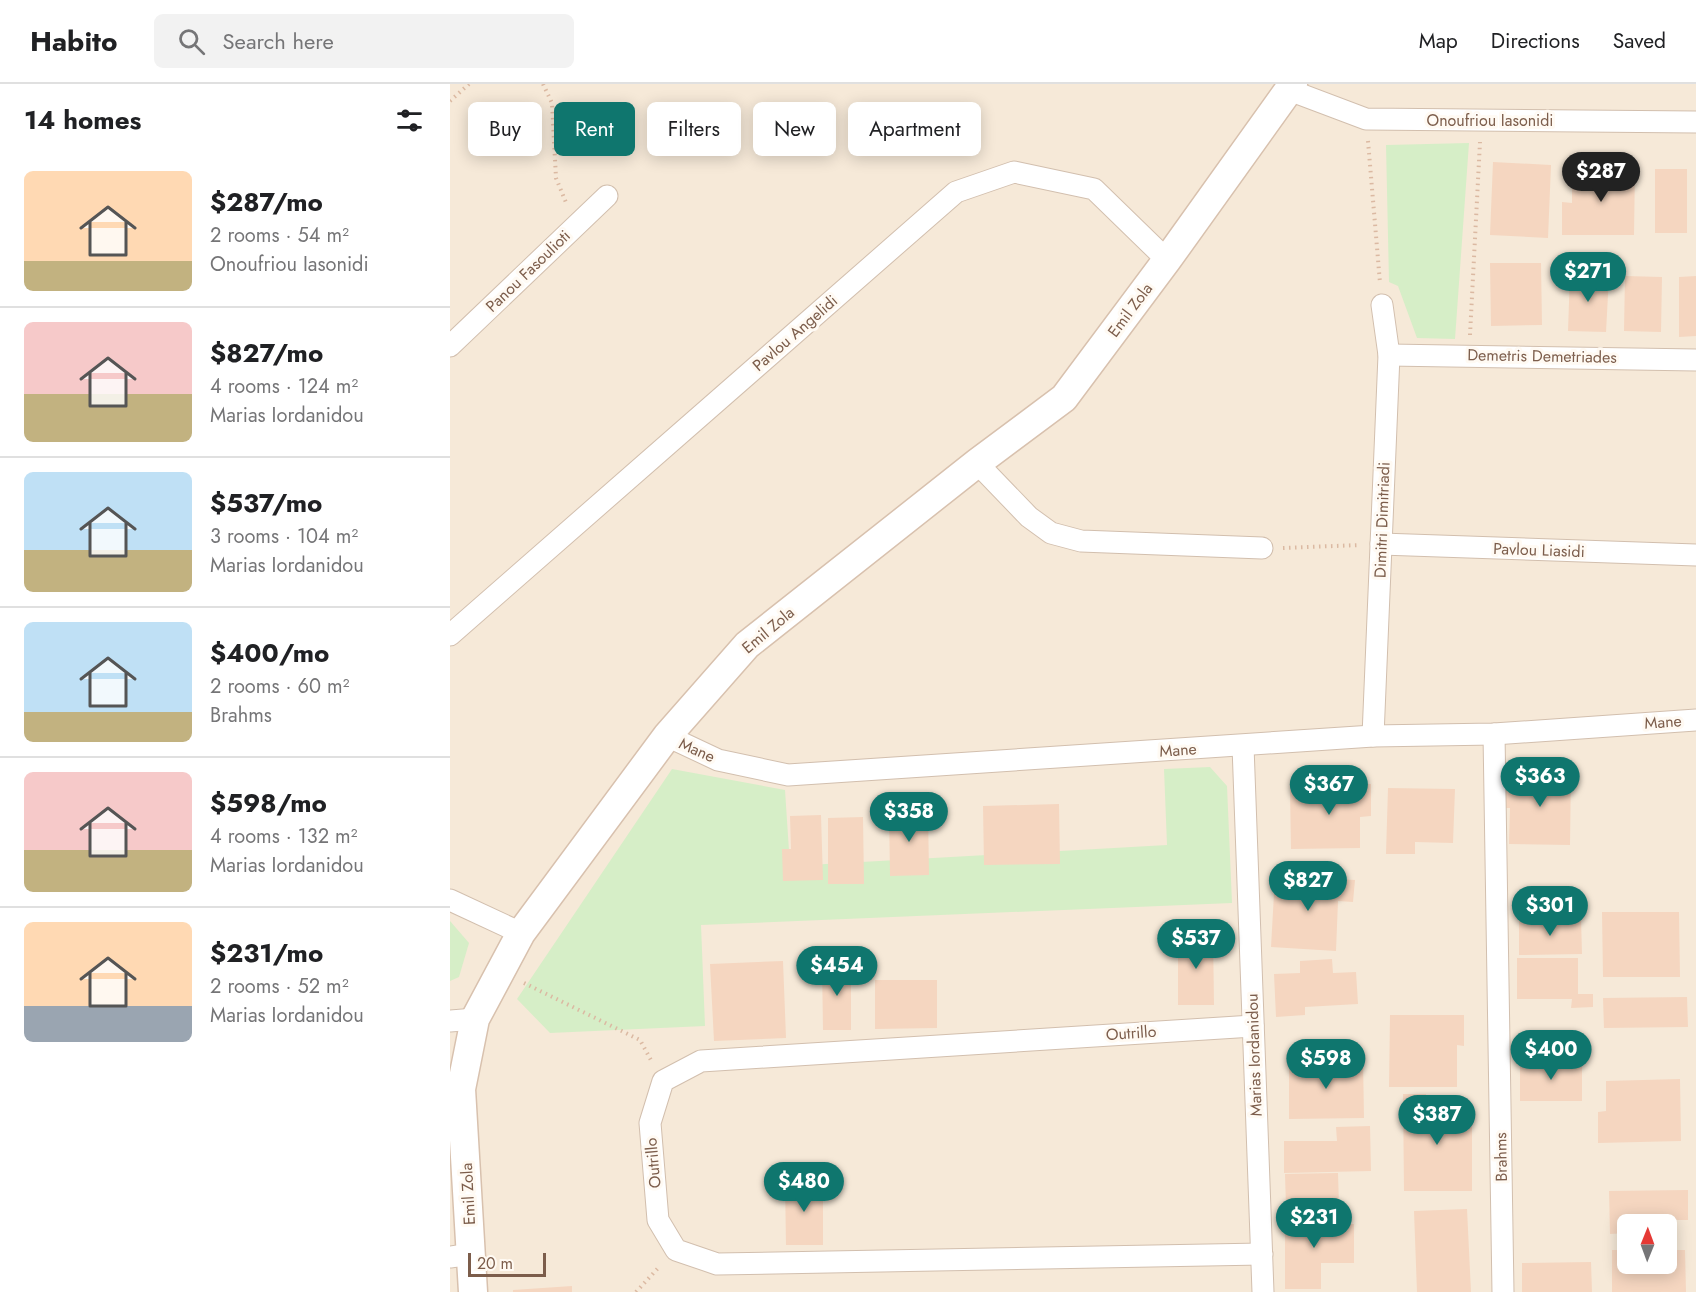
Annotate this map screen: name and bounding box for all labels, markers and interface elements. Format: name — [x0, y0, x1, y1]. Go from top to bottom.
search box — [154, 14, 574, 68]
text: Habito — [30, 21, 118, 62]
icon: search — [175, 25, 208, 58]
text: Search here — [223, 25, 334, 57]
text: Map — [1419, 26, 1458, 56]
text: Directions — [1491, 26, 1580, 56]
text: Saved — [1613, 26, 1666, 56]
text: 14 homes — [24, 101, 141, 139]
chip: Buy — [468, 102, 542, 156]
chip: Rent — [554, 102, 635, 156]
chip: Filters — [647, 102, 741, 156]
chip: New — [753, 102, 836, 156]
chip: Apartment — [848, 102, 981, 156]
icon: filters — [393, 104, 426, 137]
street label: Onoufriou Iasonidi — [1427, 109, 1553, 132]
pin: $287 — [1565, 152, 1637, 203]
text: $287 — [1576, 157, 1626, 186]
text: $287/mo — [210, 183, 323, 221]
icon: home — [72, 195, 144, 267]
text: 2 rooms · 54 m² — [210, 221, 349, 250]
street label: Panou Fasoulioti — [481, 225, 575, 317]
text: Onoufriou Iasonidi — [210, 250, 369, 279]
pin: $271 — [1552, 252, 1624, 303]
text: $271 — [1564, 257, 1612, 286]
street label: Emil Zola — [1102, 278, 1158, 342]
street label: Pavlou Angelidi — [747, 290, 843, 376]
text: $827/mo — [210, 334, 323, 372]
street label: Demetris Demetriades — [1467, 343, 1617, 369]
icon: home — [72, 346, 144, 418]
text: 4 rooms · 124 m² — [210, 372, 358, 401]
text: Marias Iordanidou — [210, 401, 364, 430]
street label: Dimitri Dimitriadi — [1368, 462, 1396, 578]
text: $537/mo — [210, 484, 322, 522]
icon: home — [72, 496, 144, 568]
text: 3 rooms · 104 m² — [210, 522, 358, 551]
street label: Pavlou Liasidi — [1493, 537, 1585, 563]
text: Marias Iordanidou — [210, 551, 364, 580]
street label: Emil Zola — [737, 601, 799, 659]
text: $400/mo — [210, 634, 329, 672]
icon: home — [72, 646, 144, 718]
text: 2 rooms · 60 m² — [210, 672, 349, 701]
text: Brahms — [210, 701, 272, 730]
street label: Mane — [1644, 709, 1682, 735]
street label: Mane — [675, 732, 719, 768]
street label: Mane — [1159, 737, 1197, 763]
pin: $363 — [1504, 757, 1576, 808]
text: $363 — [1515, 762, 1565, 791]
pin: $367 — [1293, 765, 1365, 816]
text: $367 — [1304, 770, 1354, 799]
text: $598/mo — [210, 784, 327, 822]
pin: $358 — [873, 792, 945, 843]
icon: home — [72, 796, 144, 868]
text: $358 — [884, 797, 934, 826]
text: 4 rooms · 132 m² — [210, 822, 358, 851]
text: Marias Iordanidou — [210, 851, 364, 880]
pin: $827 — [1272, 861, 1344, 912]
text: $827 — [1283, 866, 1333, 895]
pin: $301 — [1514, 886, 1586, 937]
text: $301 — [1526, 891, 1574, 920]
pin: $537 — [1160, 919, 1232, 970]
text: $537 — [1171, 924, 1221, 953]
text: $231/mo — [210, 934, 323, 972]
icon: home — [72, 946, 144, 1018]
pin: $454 — [801, 946, 873, 997]
text: $454 — [810, 951, 864, 980]
text: 2 rooms · 52 m² — [210, 972, 349, 1001]
street label: Marias Iordanidou — [1240, 993, 1268, 1117]
text: Marias Iordanidou — [210, 1001, 364, 1030]
street label: Outrillo — [1105, 1020, 1157, 1046]
pin: $400 — [1515, 1030, 1587, 1081]
text: $400 — [1525, 1035, 1577, 1064]
pin: $598 — [1290, 1039, 1362, 1090]
text: $598 — [1300, 1044, 1352, 1073]
pin: $387 — [1401, 1095, 1473, 1146]
text: $387 — [1412, 1100, 1462, 1129]
street label: Brahms — [1489, 1132, 1513, 1182]
street label: Outrillo — [639, 1137, 667, 1189]
street label: Emil Zola — [455, 1162, 481, 1226]
pin: $480 — [768, 1162, 840, 1213]
text: $480 — [778, 1167, 830, 1196]
pin: $231 — [1278, 1198, 1350, 1249]
text: $231 — [1290, 1203, 1338, 1232]
north arrow — [1617, 1214, 1677, 1274]
map controls — [1617, 1214, 1677, 1274]
scale bar — [468, 1250, 546, 1278]
text: 20 m — [477, 1252, 513, 1275]

